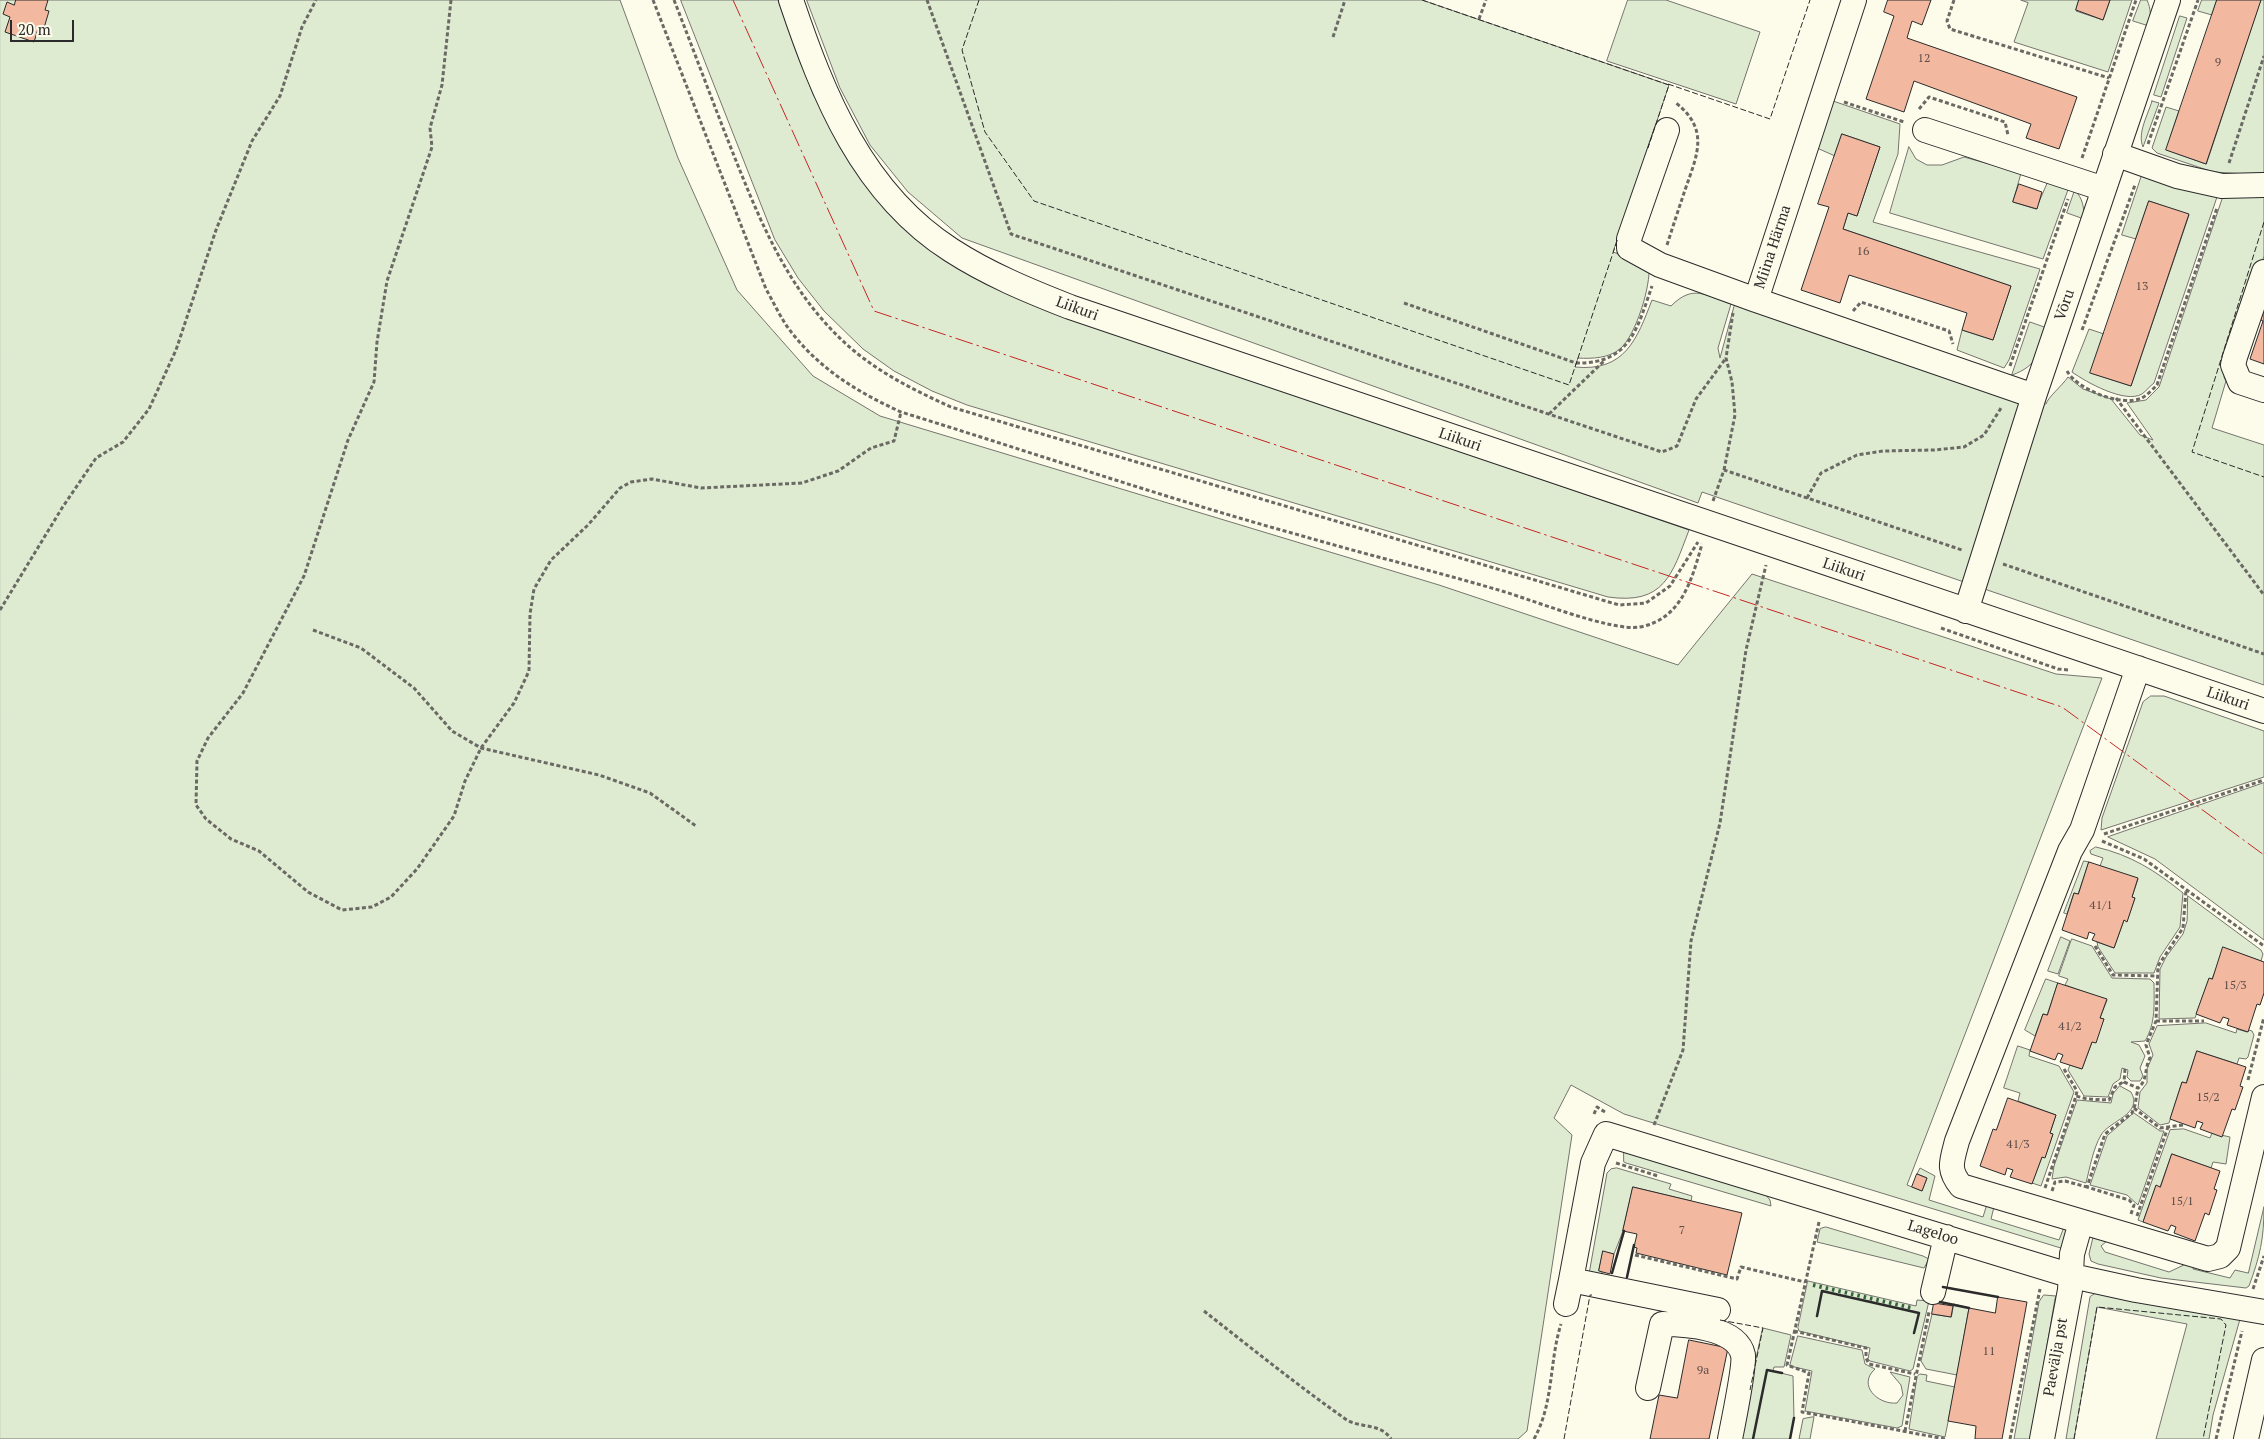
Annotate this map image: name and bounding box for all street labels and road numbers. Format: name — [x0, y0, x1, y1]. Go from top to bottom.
street label: Miina Härma — [1751, 203, 1795, 291]
street label: Võru — [2051, 287, 2079, 323]
street label: Liikuri — [1053, 293, 1101, 325]
street label: Liikuri — [1436, 424, 1484, 456]
street label: Liikuri — [1820, 554, 1868, 586]
street label: Liikuri — [2204, 683, 2252, 715]
street label: Lageloo — [1905, 1217, 1961, 1249]
street label: Paevälja pst — [2040, 1316, 2072, 1398]

